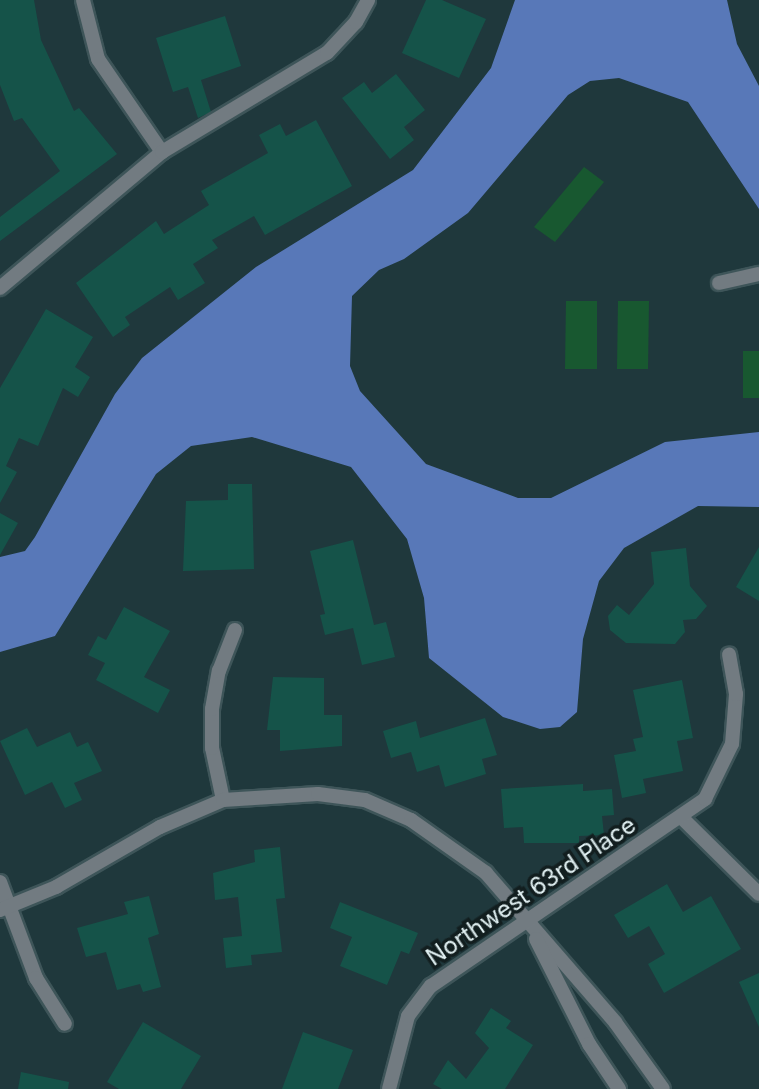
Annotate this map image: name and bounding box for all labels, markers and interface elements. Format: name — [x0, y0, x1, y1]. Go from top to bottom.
street label: Northwest 63rd Place — [421, 810, 641, 972]

